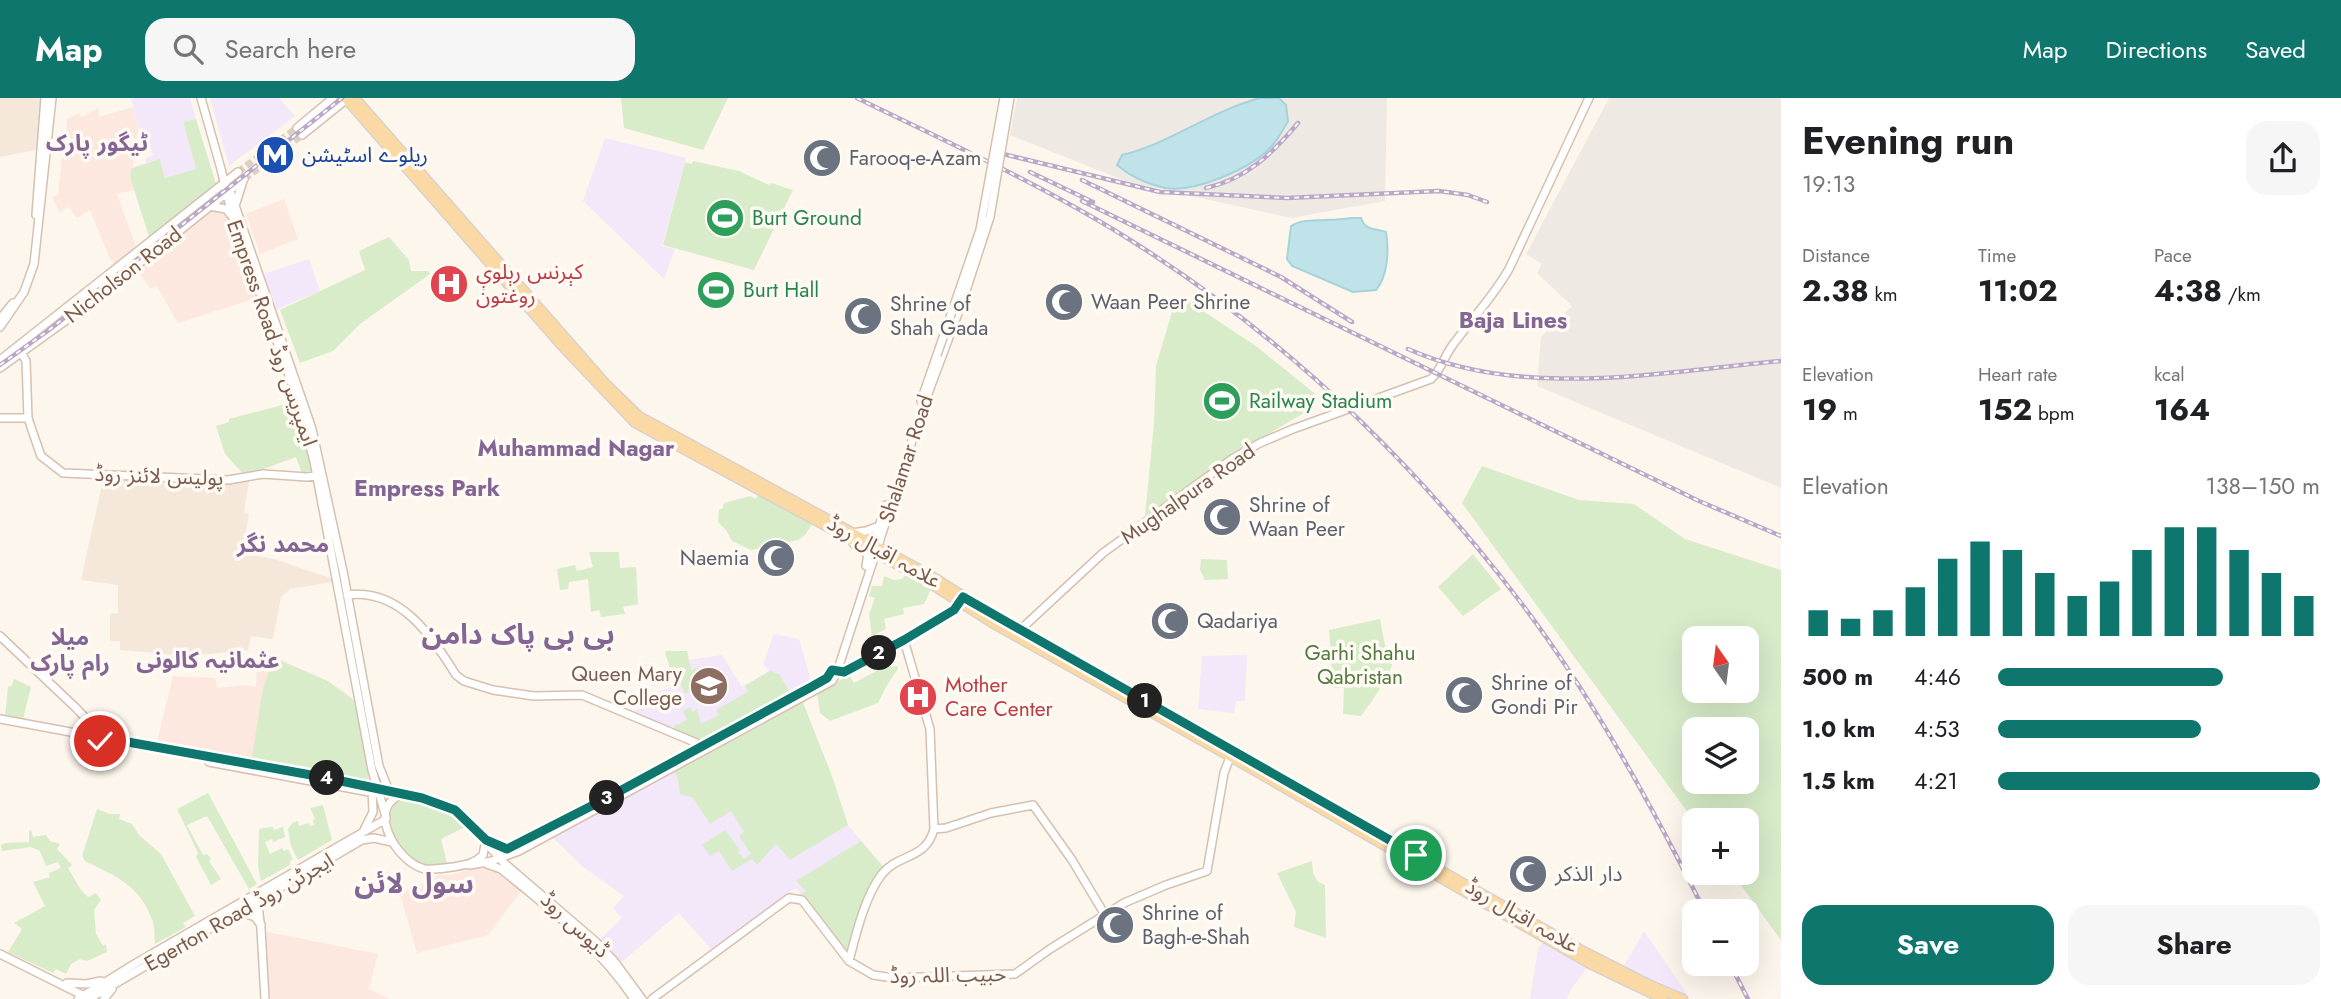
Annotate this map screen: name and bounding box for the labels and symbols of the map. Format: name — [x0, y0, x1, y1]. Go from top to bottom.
district label: ٹیگور پارک — [46, 126, 148, 160]
metro station icon: ریلوے اسٹیشن — [254, 134, 296, 176]
mosque icon: Farooq-e-Azam — [801, 137, 843, 179]
place label: ریلوے اسٹیشن — [302, 140, 428, 170]
place label: Farooq-e-Azam — [849, 143, 981, 173]
sports icon: Burt Ground — [704, 197, 746, 239]
place label: Burt Ground — [752, 203, 862, 233]
street label: Empress Road ایمپریس روڈ — [219, 216, 325, 450]
street label: Nicholson Road — [58, 220, 188, 330]
place label: کېرنس رېلوې روغتون — [476, 257, 583, 311]
hospital icon: کېرنس رېلوې روغتون — [428, 263, 470, 305]
sports icon: Burt Hall — [695, 269, 737, 311]
place label: Burt Hall — [743, 275, 819, 305]
mosque icon: Waan Peer Shrine — [1043, 281, 1085, 323]
place label: Waan Peer Shrine — [1091, 287, 1250, 317]
place label: Shrine of Shah Gada — [890, 289, 988, 343]
mosque icon: Shrine of Shah Gada — [842, 295, 884, 337]
district label: Baja Lines — [1459, 303, 1567, 337]
sports icon: Railway Stadium — [1201, 380, 1243, 422]
place label: Railway Stadium — [1249, 386, 1392, 416]
street label: Shalamar Road — [871, 391, 941, 527]
district label: Muhammad Nagar — [478, 431, 675, 465]
street label: Mughalpura Road — [1115, 436, 1261, 552]
street label: پولیس لائنز روڈ — [94, 459, 224, 493]
district label: Empress Park — [354, 471, 501, 505]
place label: Shrine of Waan Peer — [1249, 490, 1346, 544]
mosque icon: Shrine of Waan Peer — [1201, 496, 1243, 538]
street label: علامہ اقبال روڈ — [822, 508, 946, 596]
district label: محمد نگر — [236, 527, 329, 561]
mosque icon: Naemia — [755, 537, 797, 579]
place label: Naemia — [680, 543, 749, 573]
mosque icon: Qadariya — [1149, 600, 1191, 642]
place label: Qadariya — [1197, 606, 1278, 636]
district label: بی بی پاک دامن — [421, 614, 615, 655]
district label: میلا رام پارک — [30, 620, 110, 681]
north arrow — [1682, 626, 1759, 704]
pin: 2 — [862, 636, 896, 670]
park label: Garhi Shahu Qabristan — [1304, 638, 1416, 692]
district label: عثمانیہ کالونی — [136, 643, 280, 677]
place label: Queen Mary College — [571, 659, 683, 713]
school or university icon: Queen Mary College — [688, 665, 730, 707]
place label: Shrine of Gondi Pir — [1491, 668, 1578, 722]
place label: Mother Care Center — [945, 670, 1054, 724]
mosque icon: Shrine of Gondi Pir — [1443, 674, 1485, 716]
hospital icon: Mother Care Center — [897, 676, 939, 718]
pin: 1 — [1128, 684, 1162, 718]
pin — [70, 711, 130, 771]
pin: 4 — [310, 760, 344, 796]
pin: 3 — [590, 780, 624, 816]
pin — [1386, 825, 1446, 885]
street label: Egerton Road ایجرٹن روڈ — [139, 845, 339, 979]
mosque icon: دار الذکر — [1507, 853, 1549, 895]
place label: دار الذکر — [1554, 859, 1623, 889]
district label: سول لائن — [354, 863, 474, 904]
street label: علامہ اقبال روڈ — [1460, 871, 1584, 961]
street label: ڈیوس روڈ — [534, 885, 616, 965]
place label: Shrine of Bagh-e-Shah — [1142, 898, 1250, 952]
mosque icon: Shrine of Bagh-e-Shah — [1094, 904, 1136, 946]
street label: حبیب اللہ روڈ — [889, 959, 1007, 991]

